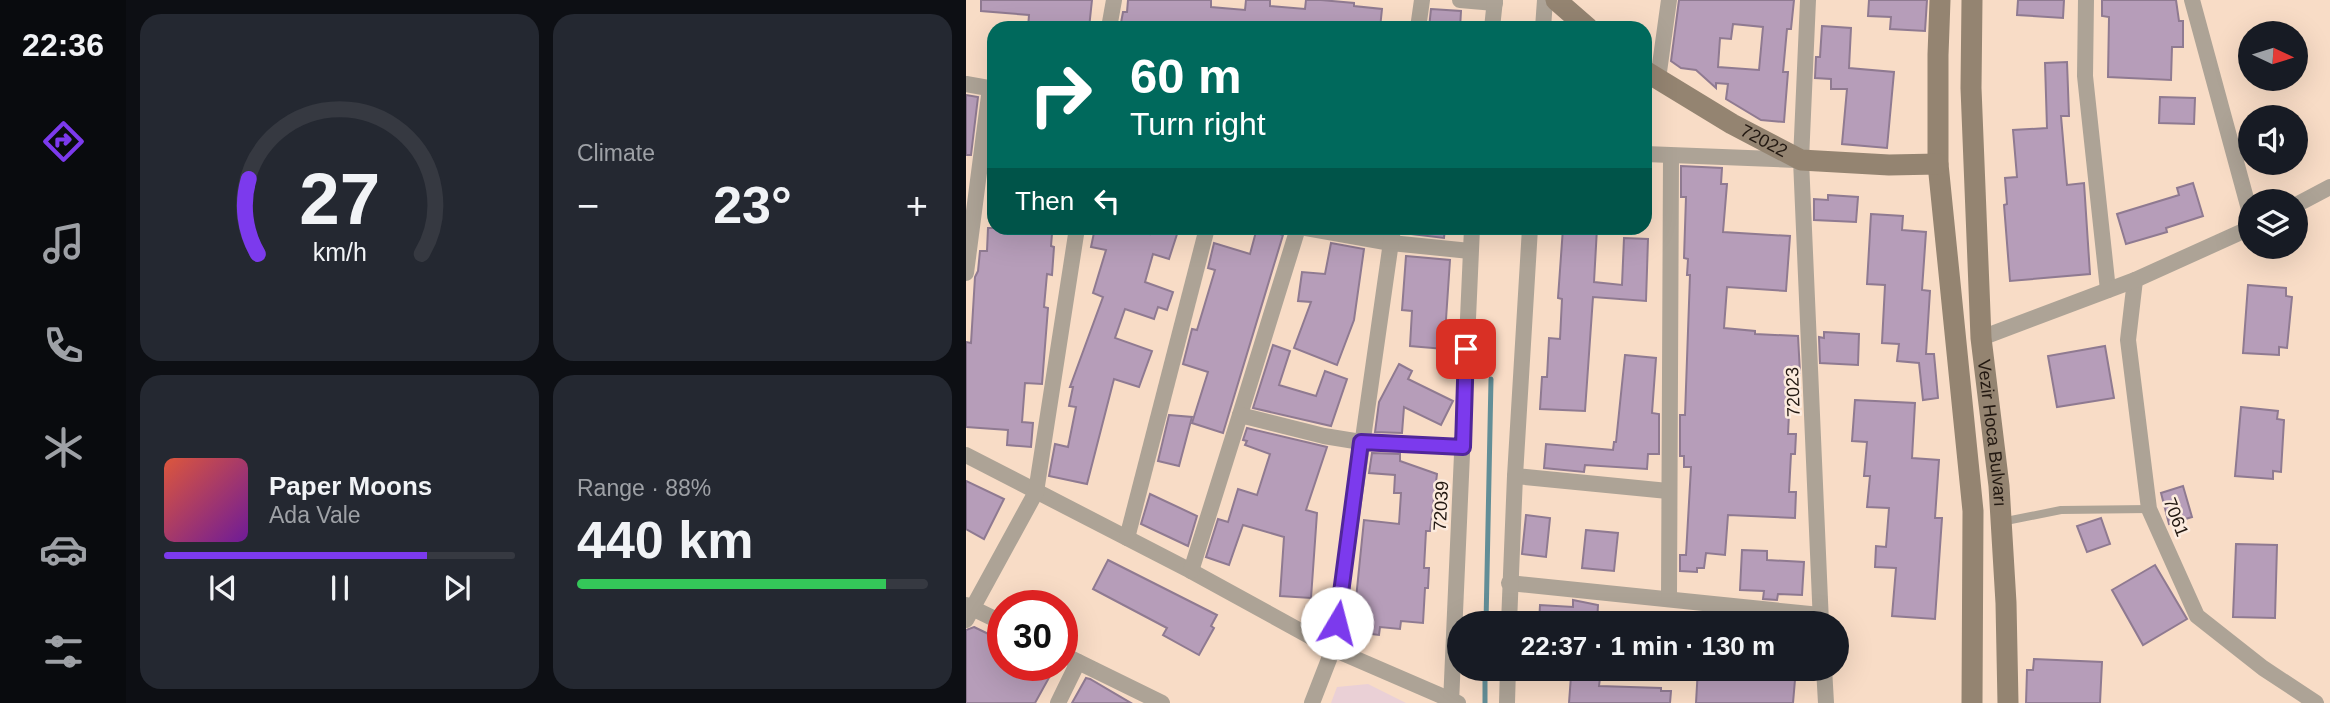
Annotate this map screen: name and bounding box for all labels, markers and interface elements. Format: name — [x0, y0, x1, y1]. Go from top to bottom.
north arrow — [2238, 21, 2308, 91]
map controls — [2238, 21, 2308, 259]
text: 22:36 — [22, 27, 104, 63]
icon: right — [1015, 49, 1106, 140]
text: 60 m — [1130, 49, 1242, 103]
button: sound — [2238, 105, 2308, 175]
text: Turn right — [1130, 106, 1266, 142]
icon: directions — [39, 117, 88, 166]
street label: 72022 — [1737, 120, 1791, 161]
text: Climate — [577, 140, 655, 166]
text: 27 — [299, 158, 380, 239]
text: 23° — [713, 176, 792, 234]
icon: left — [1088, 182, 1126, 220]
text: − — [577, 185, 599, 227]
text: + — [906, 185, 928, 227]
text: Then — [1015, 186, 1074, 216]
button: layers — [2238, 189, 2308, 259]
icon: music — [39, 219, 88, 268]
text: km/h — [312, 237, 367, 265]
pin — [1436, 319, 1496, 379]
icon: phone — [39, 321, 88, 370]
icon: arrive — [1447, 330, 1485, 368]
street label: Vezir Hoca Bulvarı — [1974, 358, 2010, 507]
street label: 72023 — [1782, 367, 1804, 417]
icon: climate — [39, 423, 88, 472]
text: Paper Moons — [269, 471, 432, 501]
text: Range · 88% — [577, 475, 711, 501]
street label: 72039 — [1430, 480, 1452, 532]
street label: 7061 — [2159, 495, 2193, 539]
text: Ada Vale — [269, 502, 361, 528]
text: 440 km — [577, 511, 753, 569]
icon: car — [39, 525, 88, 574]
icon: previous — [204, 569, 242, 607]
icon: pause — [321, 569, 359, 607]
icon: next — [438, 569, 476, 607]
position arrow — [1300, 586, 1374, 660]
speed limit sign: 30 — [987, 590, 1078, 681]
icon: filters — [39, 627, 88, 676]
text: 22:37 · 1 min · 130 m — [1521, 631, 1775, 661]

